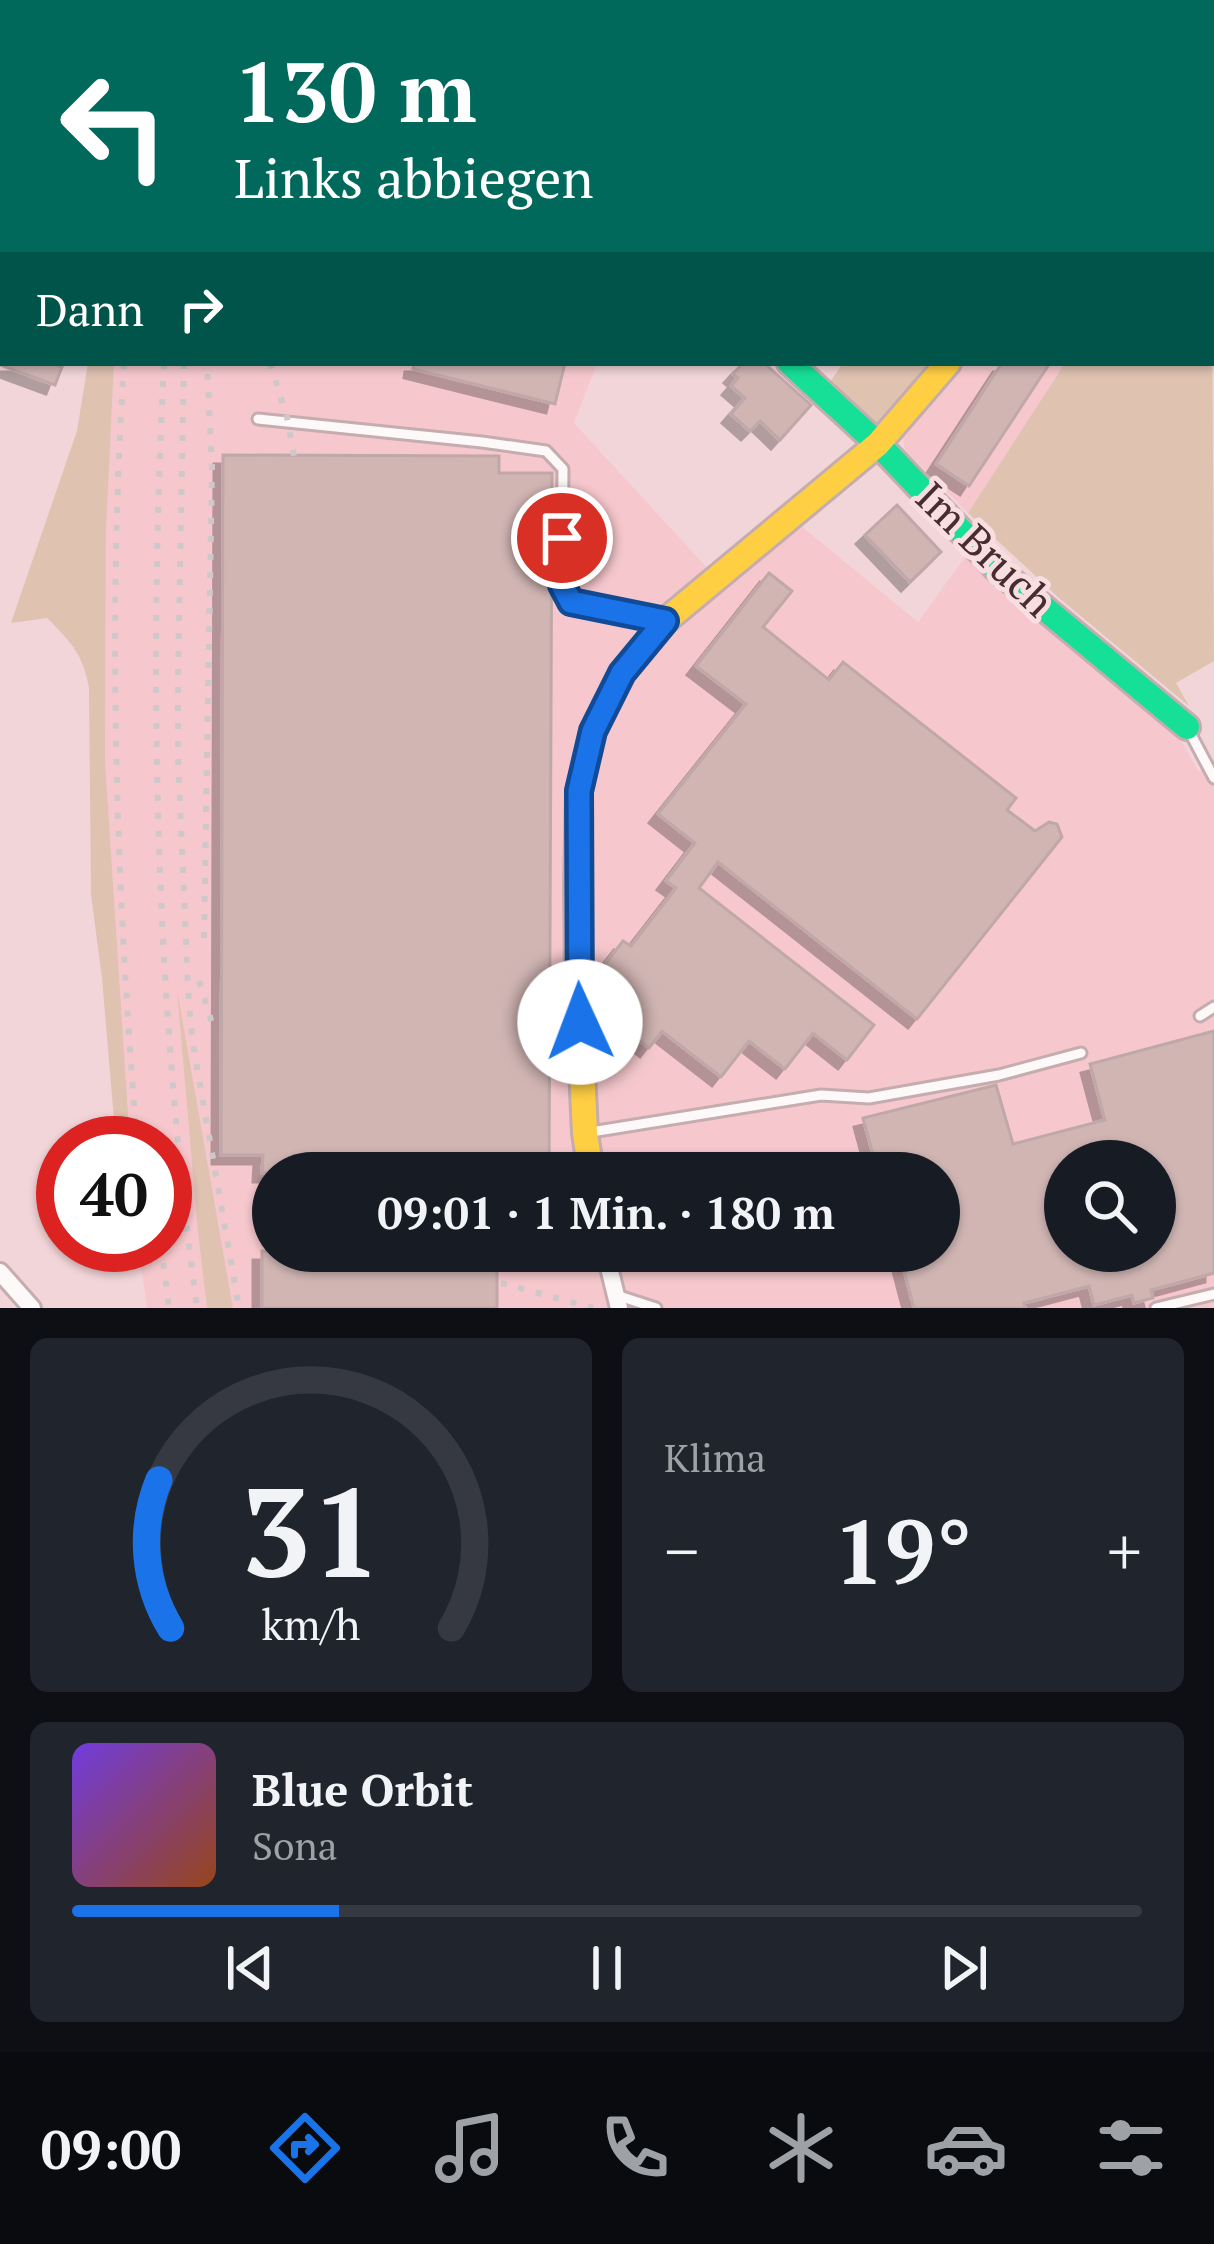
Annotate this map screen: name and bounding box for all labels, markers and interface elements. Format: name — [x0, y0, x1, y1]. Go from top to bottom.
text: 130 m — [234, 35, 477, 146]
icon: left — [36, 48, 192, 204]
text: Links abbiegen — [234, 142, 594, 213]
icon: right — [168, 276, 234, 342]
text: Dann — [36, 279, 144, 339]
street label: Im Bruch — [905, 469, 1067, 628]
pin — [511, 487, 613, 589]
icon: arrive — [529, 505, 595, 571]
position arrow — [517, 959, 643, 1085]
speed limit sign: 40 — [36, 1116, 192, 1272]
map controls — [1044, 1140, 1176, 1272]
button: search — [1044, 1140, 1176, 1272]
text: 09:01 · 1 Min. · 180 m — [377, 1182, 835, 1242]
text: Klima — [664, 1431, 766, 1483]
text: 31 — [240, 1447, 382, 1613]
text: 19° — [834, 1490, 972, 1610]
text: − — [664, 1506, 699, 1594]
text: + — [1107, 1506, 1142, 1594]
text: km/h — [261, 1595, 361, 1652]
text: Blue Orbit — [252, 1759, 473, 1819]
text: Sona — [252, 1819, 337, 1871]
icon: previous — [217, 1935, 283, 2001]
icon: pause — [574, 1935, 640, 2001]
icon: next — [931, 1935, 997, 2001]
icon: directions — [263, 2106, 347, 2190]
icon: music — [428, 2106, 512, 2190]
icon: phone — [593, 2106, 677, 2190]
icon: climate — [759, 2106, 843, 2190]
icon: car — [924, 2106, 1008, 2190]
icon: filters — [1089, 2106, 1173, 2190]
text: 09:00 — [41, 2113, 181, 2184]

